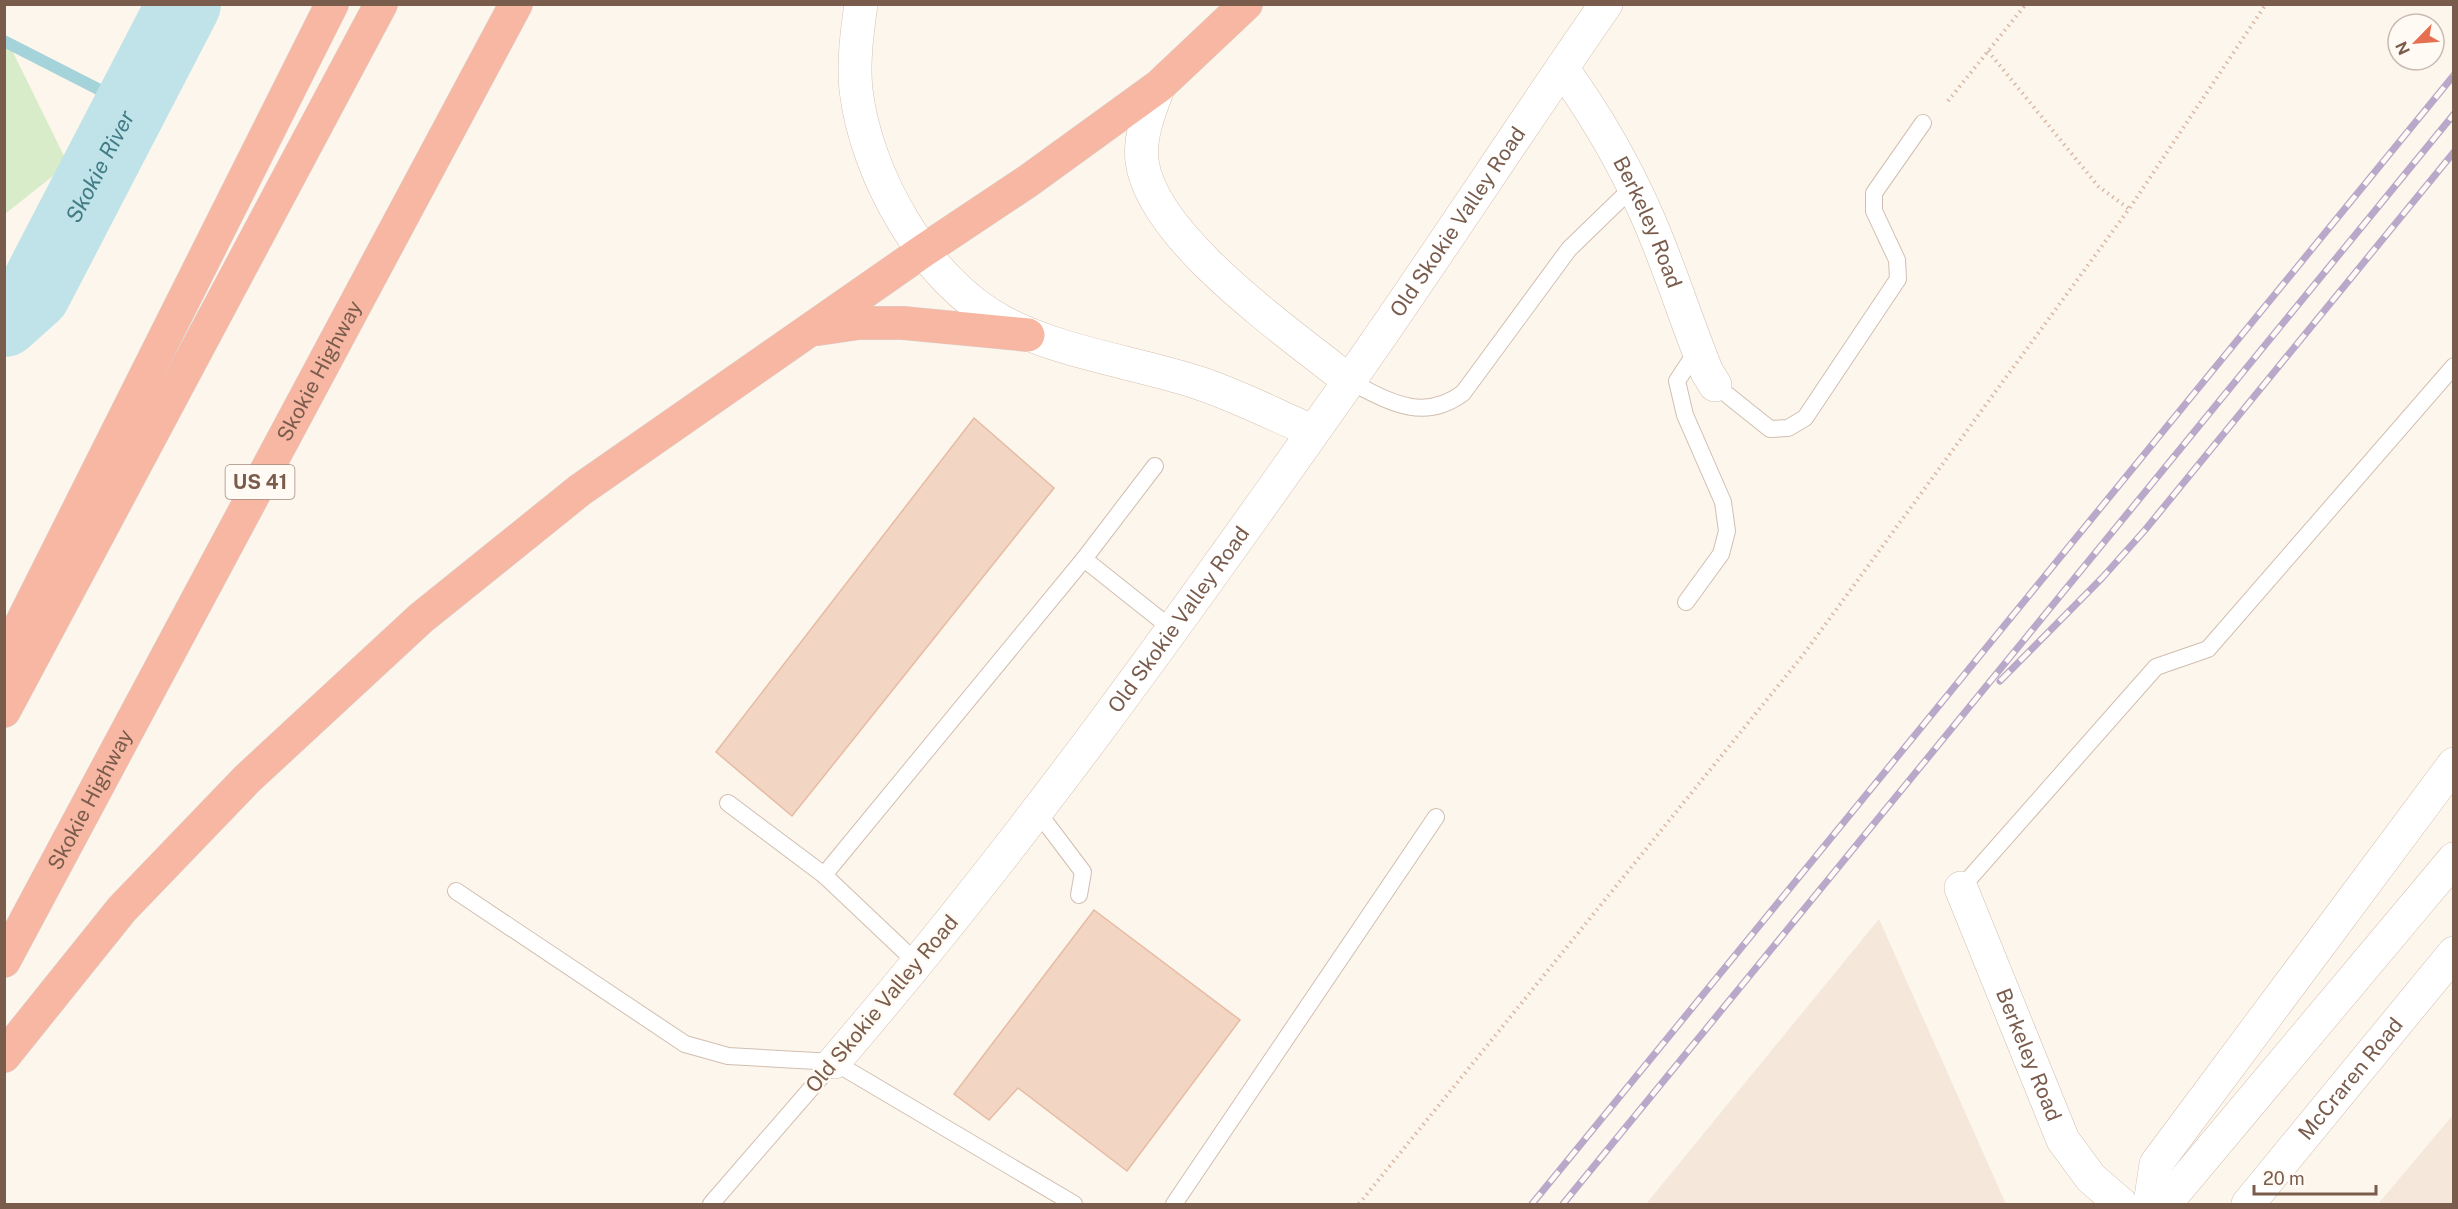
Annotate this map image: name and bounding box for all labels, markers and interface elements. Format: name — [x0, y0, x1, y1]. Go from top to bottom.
north arrow — [2386, 12, 2446, 72]
text: N — [2392, 38, 2414, 58]
water label: Skokie River — [60, 105, 140, 227]
street label: Old Skokie Valley Road — [1385, 122, 1531, 321]
street label: Berkeley Road — [1608, 152, 1687, 291]
street label: Skokie Highway — [271, 296, 367, 446]
road number: US 41 — [226, 465, 294, 499]
street label: Old Skokie Valley Road — [1103, 521, 1254, 717]
street label: Skokie Highway — [42, 725, 138, 874]
street label: Old Skokie Valley Road — [800, 910, 963, 1097]
street label: Berkeley Road — [1991, 985, 2067, 1125]
street label: McCraren Road — [2293, 1012, 2408, 1145]
scale bar — [2254, 1158, 2376, 1196]
text: 20 m — [2263, 1168, 2305, 1189]

